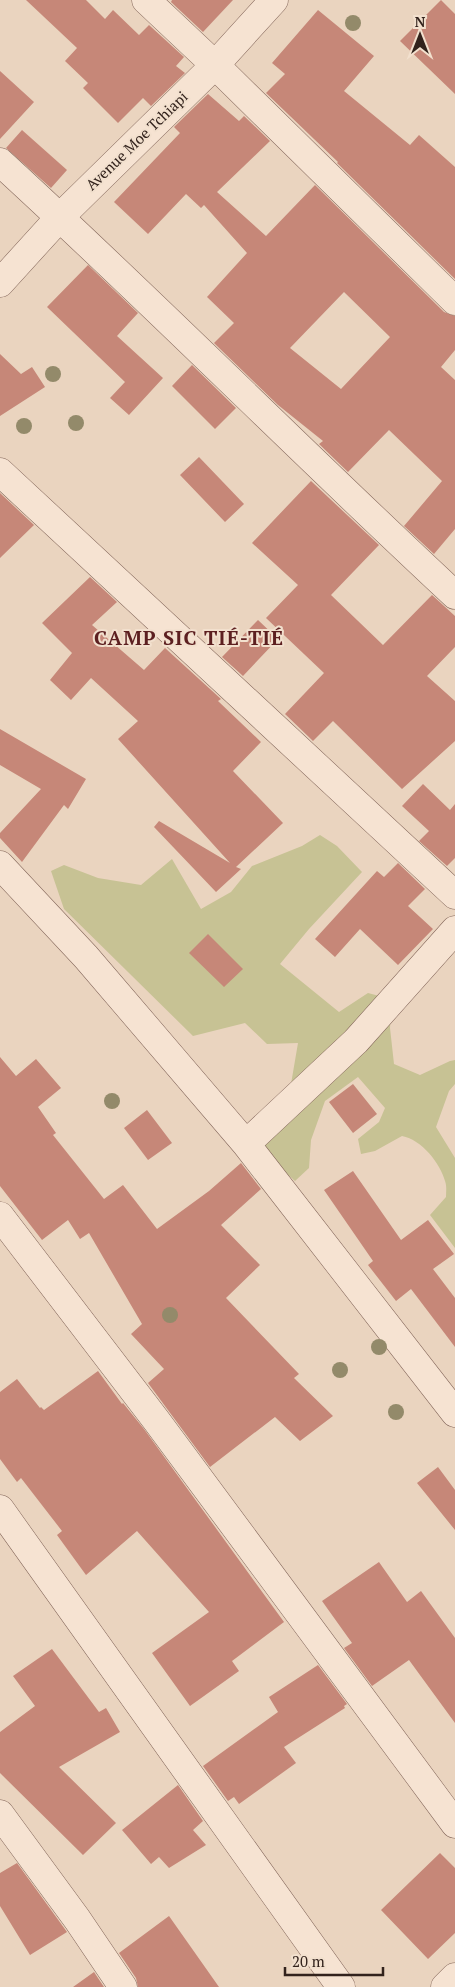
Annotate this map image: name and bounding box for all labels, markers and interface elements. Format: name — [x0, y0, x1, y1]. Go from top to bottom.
north arrow — [395, 10, 445, 60]
text: N — [415, 12, 426, 31]
street label: Avenue Moe Tchiapi — [81, 86, 192, 194]
district label: CAMP SIC TIÉ-TIÉ — [94, 624, 284, 651]
scale bar — [285, 1944, 382, 1976]
text: 20 m — [292, 1951, 325, 1971]

